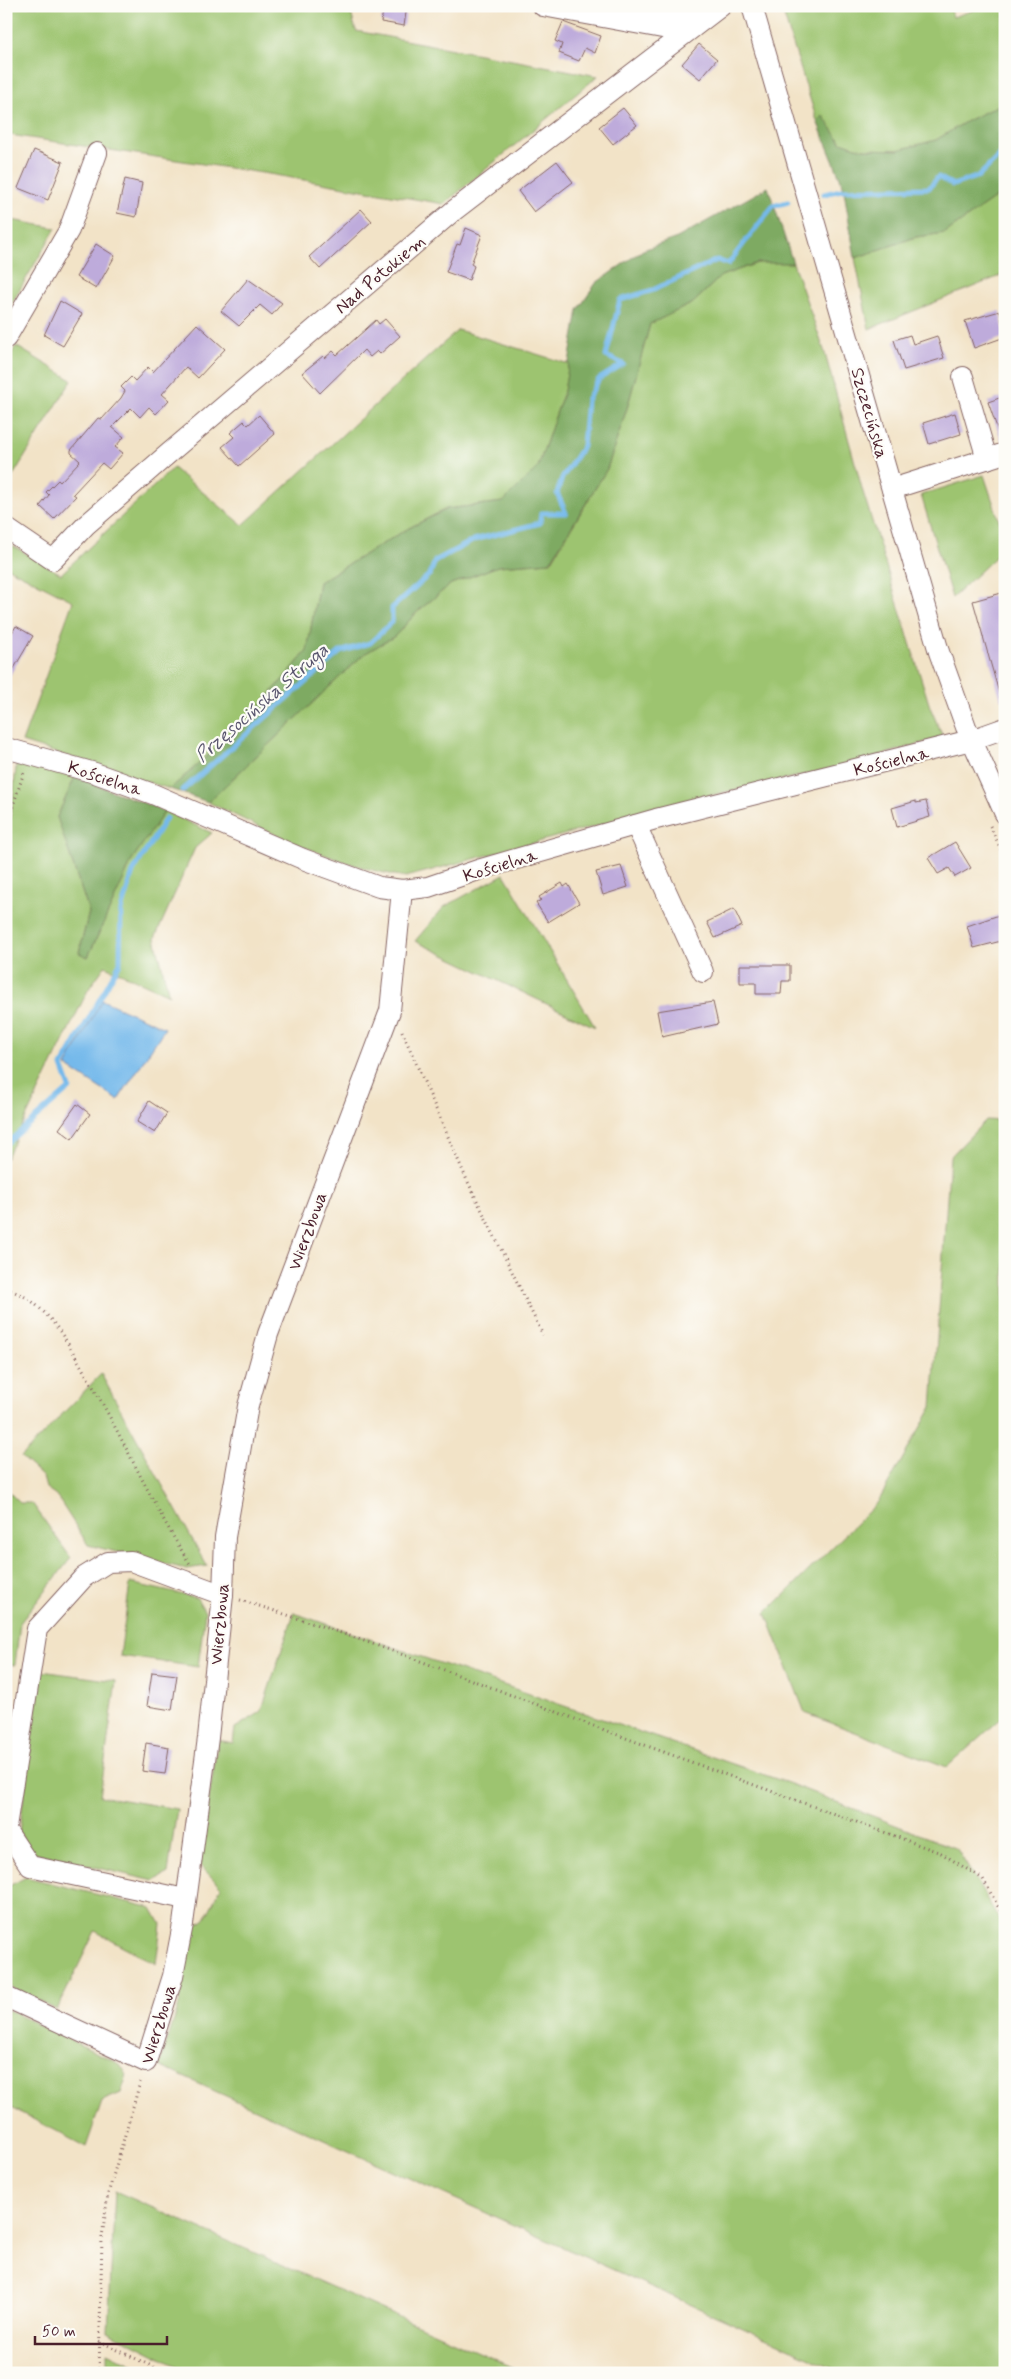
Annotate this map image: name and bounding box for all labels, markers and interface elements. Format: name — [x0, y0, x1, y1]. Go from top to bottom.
street label: Nad Potokiem — [330, 230, 431, 320]
street label: Szczecińska — [845, 365, 893, 461]
water label: Przęsocińska Struga — [190, 638, 336, 770]
street label: Kościelna — [851, 741, 931, 783]
street label: Kościelna — [65, 756, 145, 802]
street label: Kościelna — [460, 843, 541, 889]
street label: Wierzbowa — [283, 1189, 333, 1274]
street label: Wierzbowa — [204, 1582, 236, 1666]
street label: Wierzbowa — [136, 1982, 182, 2067]
scale bar — [35, 2314, 168, 2346]
text: 50 m — [42, 2322, 76, 2342]

